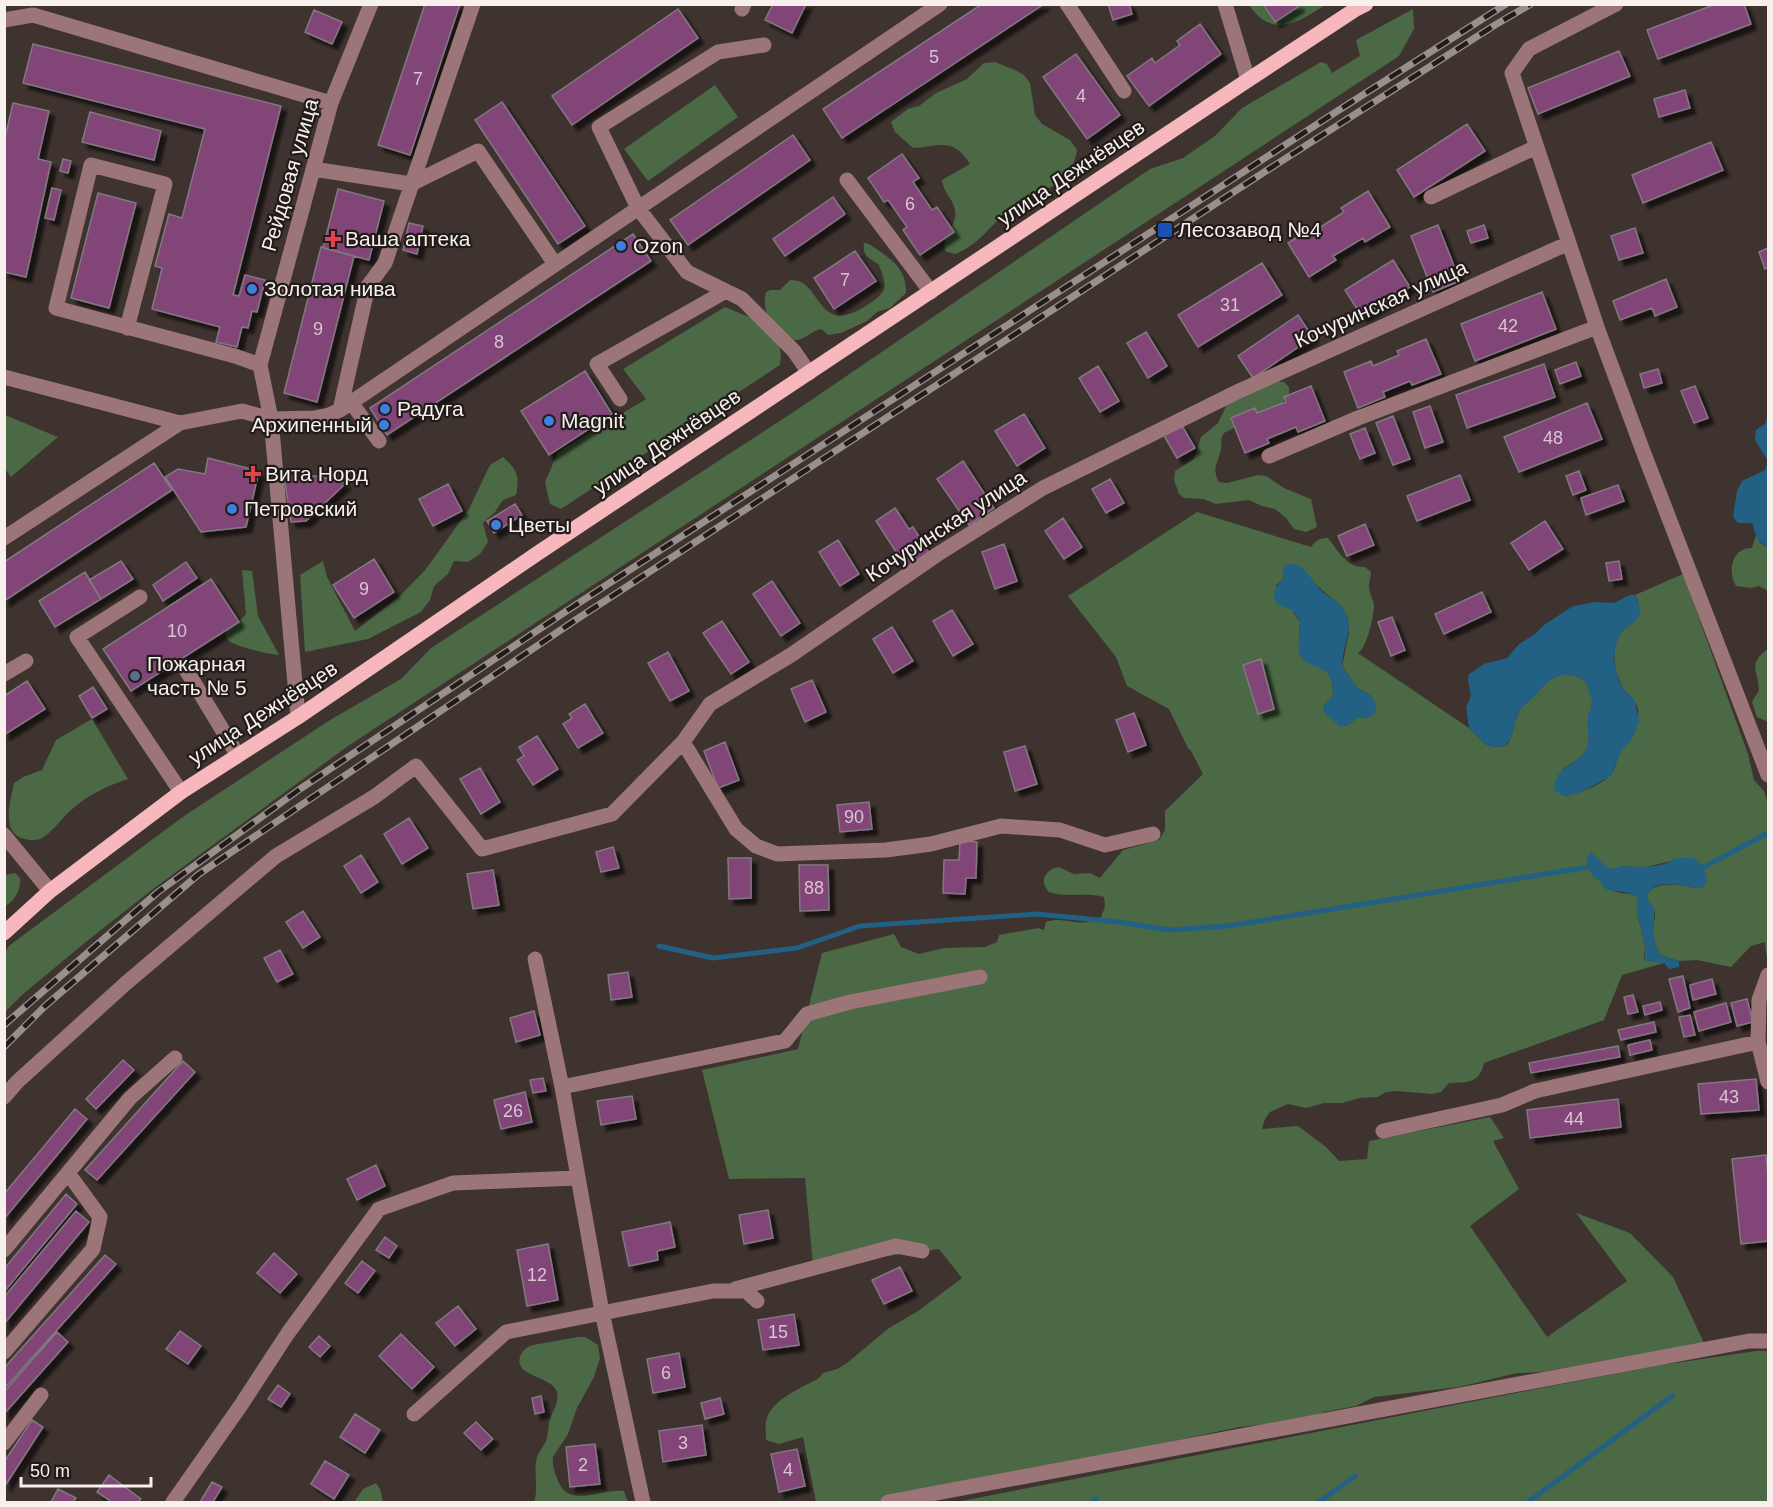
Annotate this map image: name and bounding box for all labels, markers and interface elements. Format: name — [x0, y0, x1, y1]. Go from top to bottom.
house number: 5 — [929, 47, 939, 67]
house number: 7 — [413, 69, 423, 89]
house number: 4 — [1076, 86, 1086, 106]
street label: Рейдовая улица — [257, 95, 322, 254]
street label: улица Дежнёвцев — [993, 115, 1149, 230]
house number: 6 — [905, 194, 915, 214]
place label: Лесозавод №4 — [1178, 218, 1322, 241]
marker: Лесозавод №4 — [1156, 221, 1174, 239]
place label: Ваша аптека — [345, 227, 471, 250]
marker: Ваша аптека — [326, 232, 340, 246]
place label: Ozon — [633, 234, 683, 257]
marker: Ozon — [614, 239, 628, 253]
street label: Кочуринская улица — [1291, 255, 1471, 352]
house number: 7 — [840, 270, 850, 290]
place label: Золотая нива — [264, 277, 396, 300]
marker: Золотая нива — [245, 282, 259, 296]
house number: 31 — [1220, 295, 1240, 315]
house number: 42 — [1498, 316, 1518, 336]
house number: 9 — [313, 319, 323, 339]
house number: 8 — [494, 332, 504, 352]
street label: улица Дежнёвцев — [589, 384, 745, 499]
place label: Радуга — [397, 397, 464, 420]
marker: Радуга — [378, 402, 392, 416]
place label: Magnit — [561, 409, 624, 432]
place label: Архипенный — [251, 413, 372, 436]
marker: Magnit — [542, 414, 556, 428]
marker: Архипенный — [377, 418, 391, 432]
house number: 48 — [1543, 428, 1563, 448]
place label: Вита Норд — [265, 462, 368, 485]
street label: Кочуринская улица — [861, 465, 1030, 586]
marker: Вита Норд — [246, 467, 260, 481]
place label: Петровский — [244, 497, 357, 520]
marker: Петровский — [225, 502, 239, 516]
place label: Цветы — [508, 513, 570, 536]
marker: Цветы — [489, 518, 503, 532]
house number: 9 — [359, 579, 369, 599]
house number: 10 — [167, 621, 187, 641]
place label: Пожарная часть № 5 — [147, 652, 247, 699]
street label: улица Дежнёвцев — [184, 656, 341, 769]
marker: Пожарная часть № 5 — [128, 669, 142, 683]
house number: 90 — [844, 807, 864, 827]
house number: 88 — [804, 878, 824, 898]
house number: 43 — [1719, 1087, 1739, 1107]
house number: 26 — [503, 1101, 523, 1121]
house number: 44 — [1564, 1109, 1584, 1129]
house number: 12 — [527, 1265, 547, 1285]
house number: 15 — [768, 1322, 788, 1342]
house number: 6 — [661, 1363, 671, 1383]
house number: 3 — [678, 1433, 688, 1453]
scale bar — [21, 1450, 152, 1488]
house number: 2 — [578, 1455, 588, 1475]
house number: 4 — [783, 1460, 793, 1480]
text: 50 m — [30, 1461, 70, 1481]

